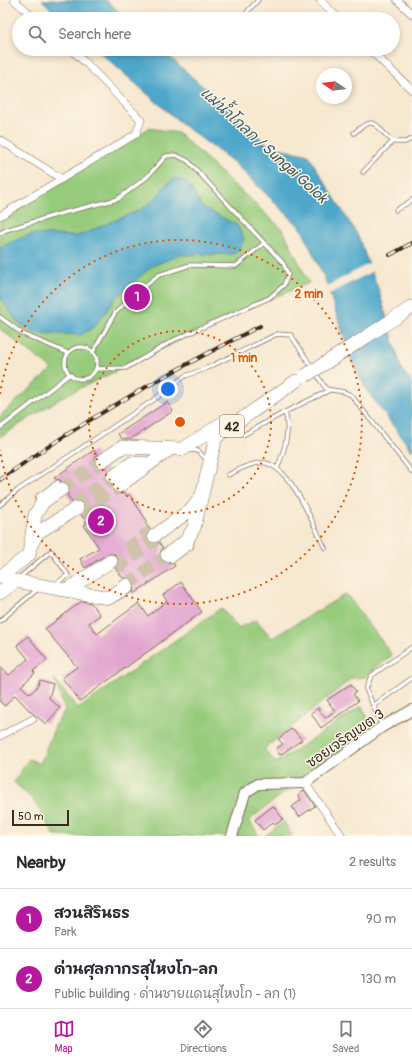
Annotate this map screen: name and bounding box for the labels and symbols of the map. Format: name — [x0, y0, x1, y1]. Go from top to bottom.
north arrow — [316, 68, 352, 104]
water label: แม่น้ำโกลก / Sungai Golok — [196, 80, 336, 208]
pin: 1 — [124, 282, 150, 312]
text: 2 min — [295, 287, 324, 302]
text: 1 min — [231, 351, 258, 366]
your location — [158, 379, 178, 399]
centre of rings — [173, 415, 187, 429]
road number: 42 — [220, 415, 244, 437]
pin: 2 — [88, 506, 114, 536]
street label: ซอยเจริญเขต 3 — [303, 705, 388, 771]
scale bar — [12, 808, 69, 827]

